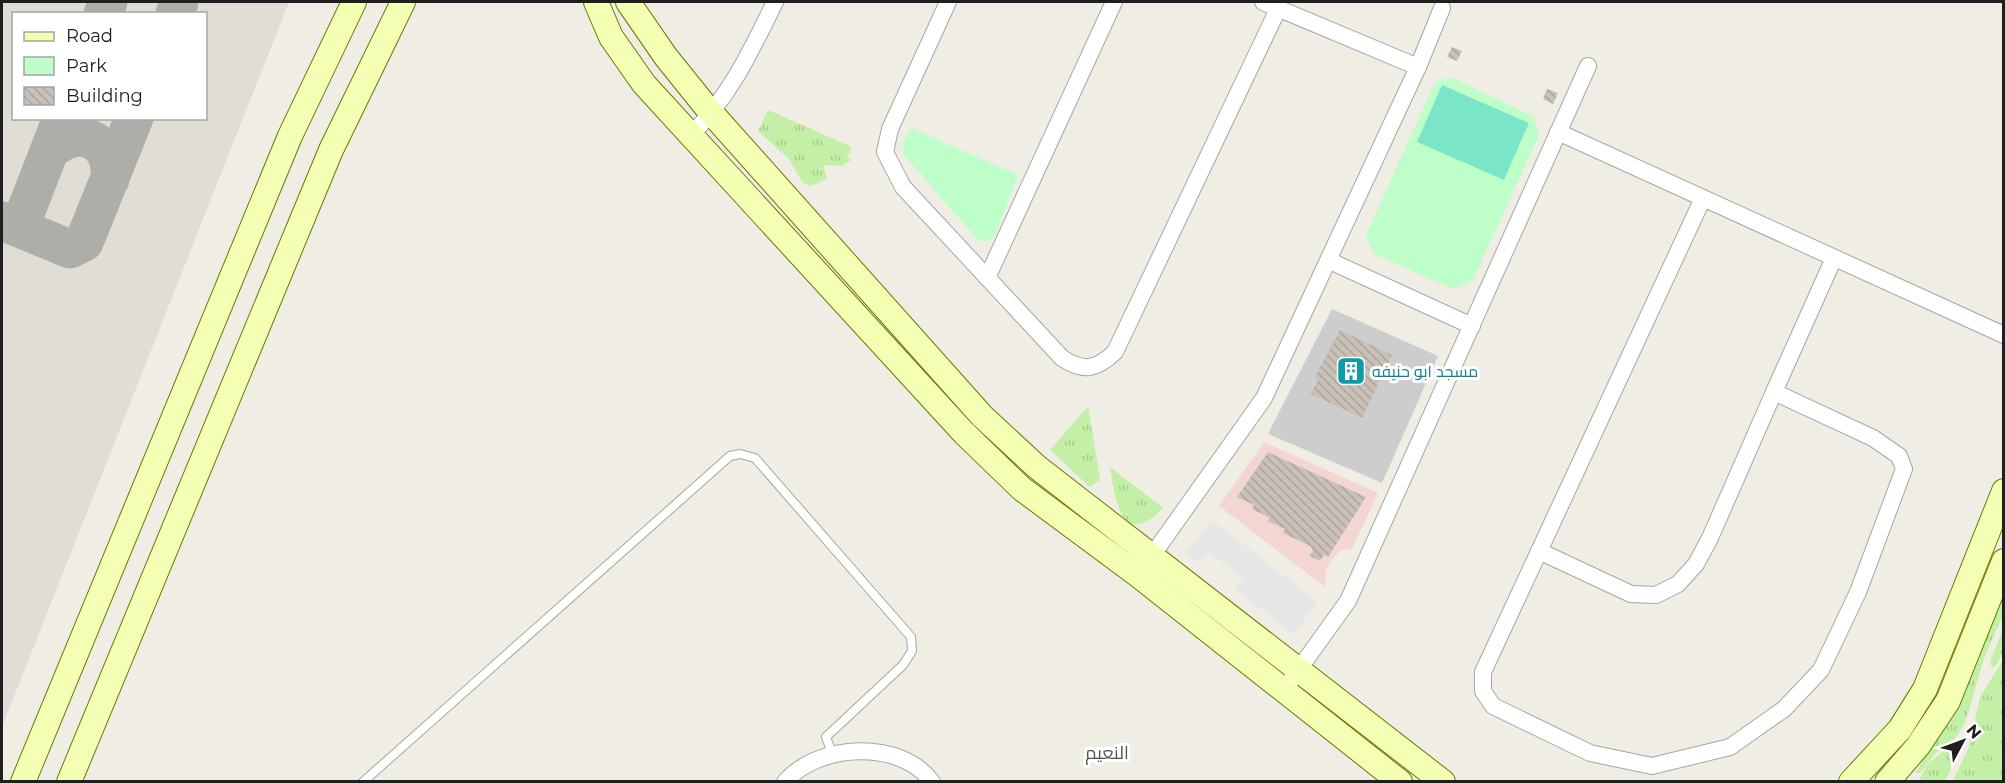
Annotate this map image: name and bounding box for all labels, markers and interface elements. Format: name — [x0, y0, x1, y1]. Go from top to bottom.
legend — [12, 12, 207, 120]
text: Road — [66, 25, 113, 47]
text: Park — [66, 55, 107, 77]
text: Building — [66, 85, 143, 107]
building icon: مسجد ابو حنيفه — [1335, 355, 1367, 387]
place label: مسجد ابو حنيفه — [1372, 362, 1478, 381]
north arrow — [1933, 711, 1993, 771]
text: N — [1963, 720, 1985, 743]
district label: النعيم — [1085, 742, 1129, 765]

